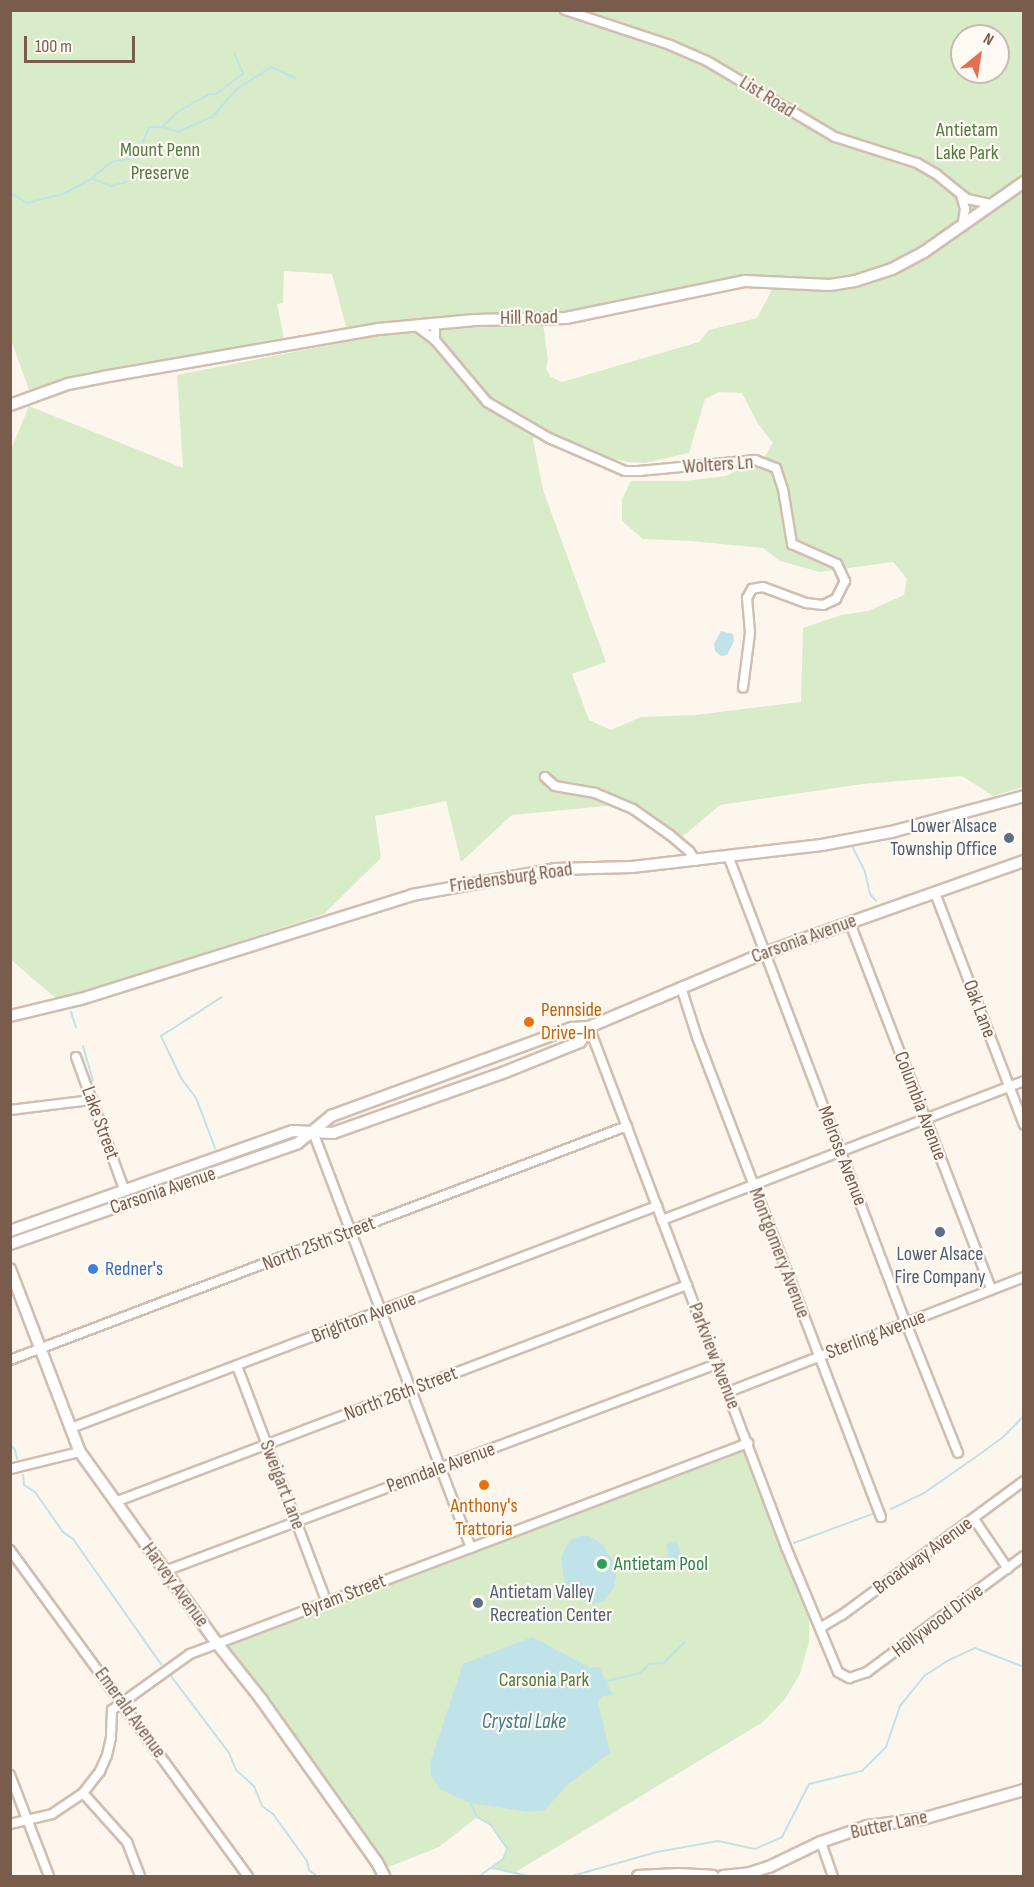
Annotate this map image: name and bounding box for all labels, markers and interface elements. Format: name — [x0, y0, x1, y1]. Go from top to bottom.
scale bar — [27, 24, 138, 62]
north arrow — [950, 24, 1010, 84]
text: N — [980, 29, 997, 50]
text: 100 m — [35, 36, 72, 57]
street label: List Road — [735, 71, 799, 123]
park label: Antietam Lake Park — [936, 119, 998, 166]
park label: Mount Penn Preserve — [120, 138, 200, 185]
street label: Hill Road — [500, 305, 558, 331]
street label: Wolters Ln — [682, 451, 754, 479]
place label: Lower Alsace Township Office — [890, 814, 997, 861]
marker: Lower Alsace Township Office — [1002, 831, 1016, 845]
street label: Friedensburg Road — [448, 858, 574, 898]
street label: Carsonia Avenue — [748, 909, 860, 969]
street label: Oak Lane — [957, 977, 1001, 1041]
place label: Pennside Drive-In — [541, 999, 602, 1046]
marker: Pennside Drive-In — [522, 1015, 536, 1029]
street label: Columbia Avenue — [888, 1048, 952, 1164]
street label: Lake Street — [76, 1083, 124, 1163]
street label: Melrose Avenue — [812, 1103, 872, 1209]
street label: Carsonia Avenue — [107, 1162, 219, 1220]
street label: Montgomery Avenue — [743, 1184, 815, 1322]
street label: North 25th Street — [259, 1212, 379, 1276]
marker: Lower Alsace Fire Company — [933, 1225, 947, 1239]
place label: Lower Alsace Fire Company — [894, 1242, 986, 1289]
place label: Redner's — [105, 1257, 163, 1281]
marker: Redner's — [86, 1262, 100, 1276]
street label: Brighton Avenue — [308, 1287, 420, 1349]
street label: Parkview Avenue — [683, 1299, 745, 1413]
street label: Sterling Avenue — [823, 1305, 929, 1365]
street label: North 26th Street — [341, 1361, 461, 1427]
street label: Sweigart Lane — [254, 1437, 310, 1533]
street label: Penndale Avenue — [384, 1437, 498, 1499]
marker: Anthony's Trattoria — [477, 1478, 491, 1492]
place label: Anthony's Trattoria — [450, 1494, 518, 1541]
street label: Broadway Avenue — [869, 1512, 977, 1600]
street label: Harvey Avenue — [136, 1538, 214, 1632]
place label: Antietam Pool — [614, 1552, 708, 1576]
marker: Antietam Pool — [595, 1557, 609, 1571]
street label: Byram Street — [299, 1569, 389, 1623]
street label: Hollywood Drive — [888, 1579, 988, 1663]
place label: Antietam Valley Recreation Center — [490, 1580, 612, 1627]
marker: Antietam Valley Recreation Center — [471, 1596, 485, 1610]
street label: Emerald Avenue — [89, 1663, 171, 1763]
park label: Carsonia Park — [499, 1668, 589, 1692]
water label: Crystal Lake — [482, 1709, 566, 1735]
street label: Butter Lane — [848, 1805, 930, 1845]

